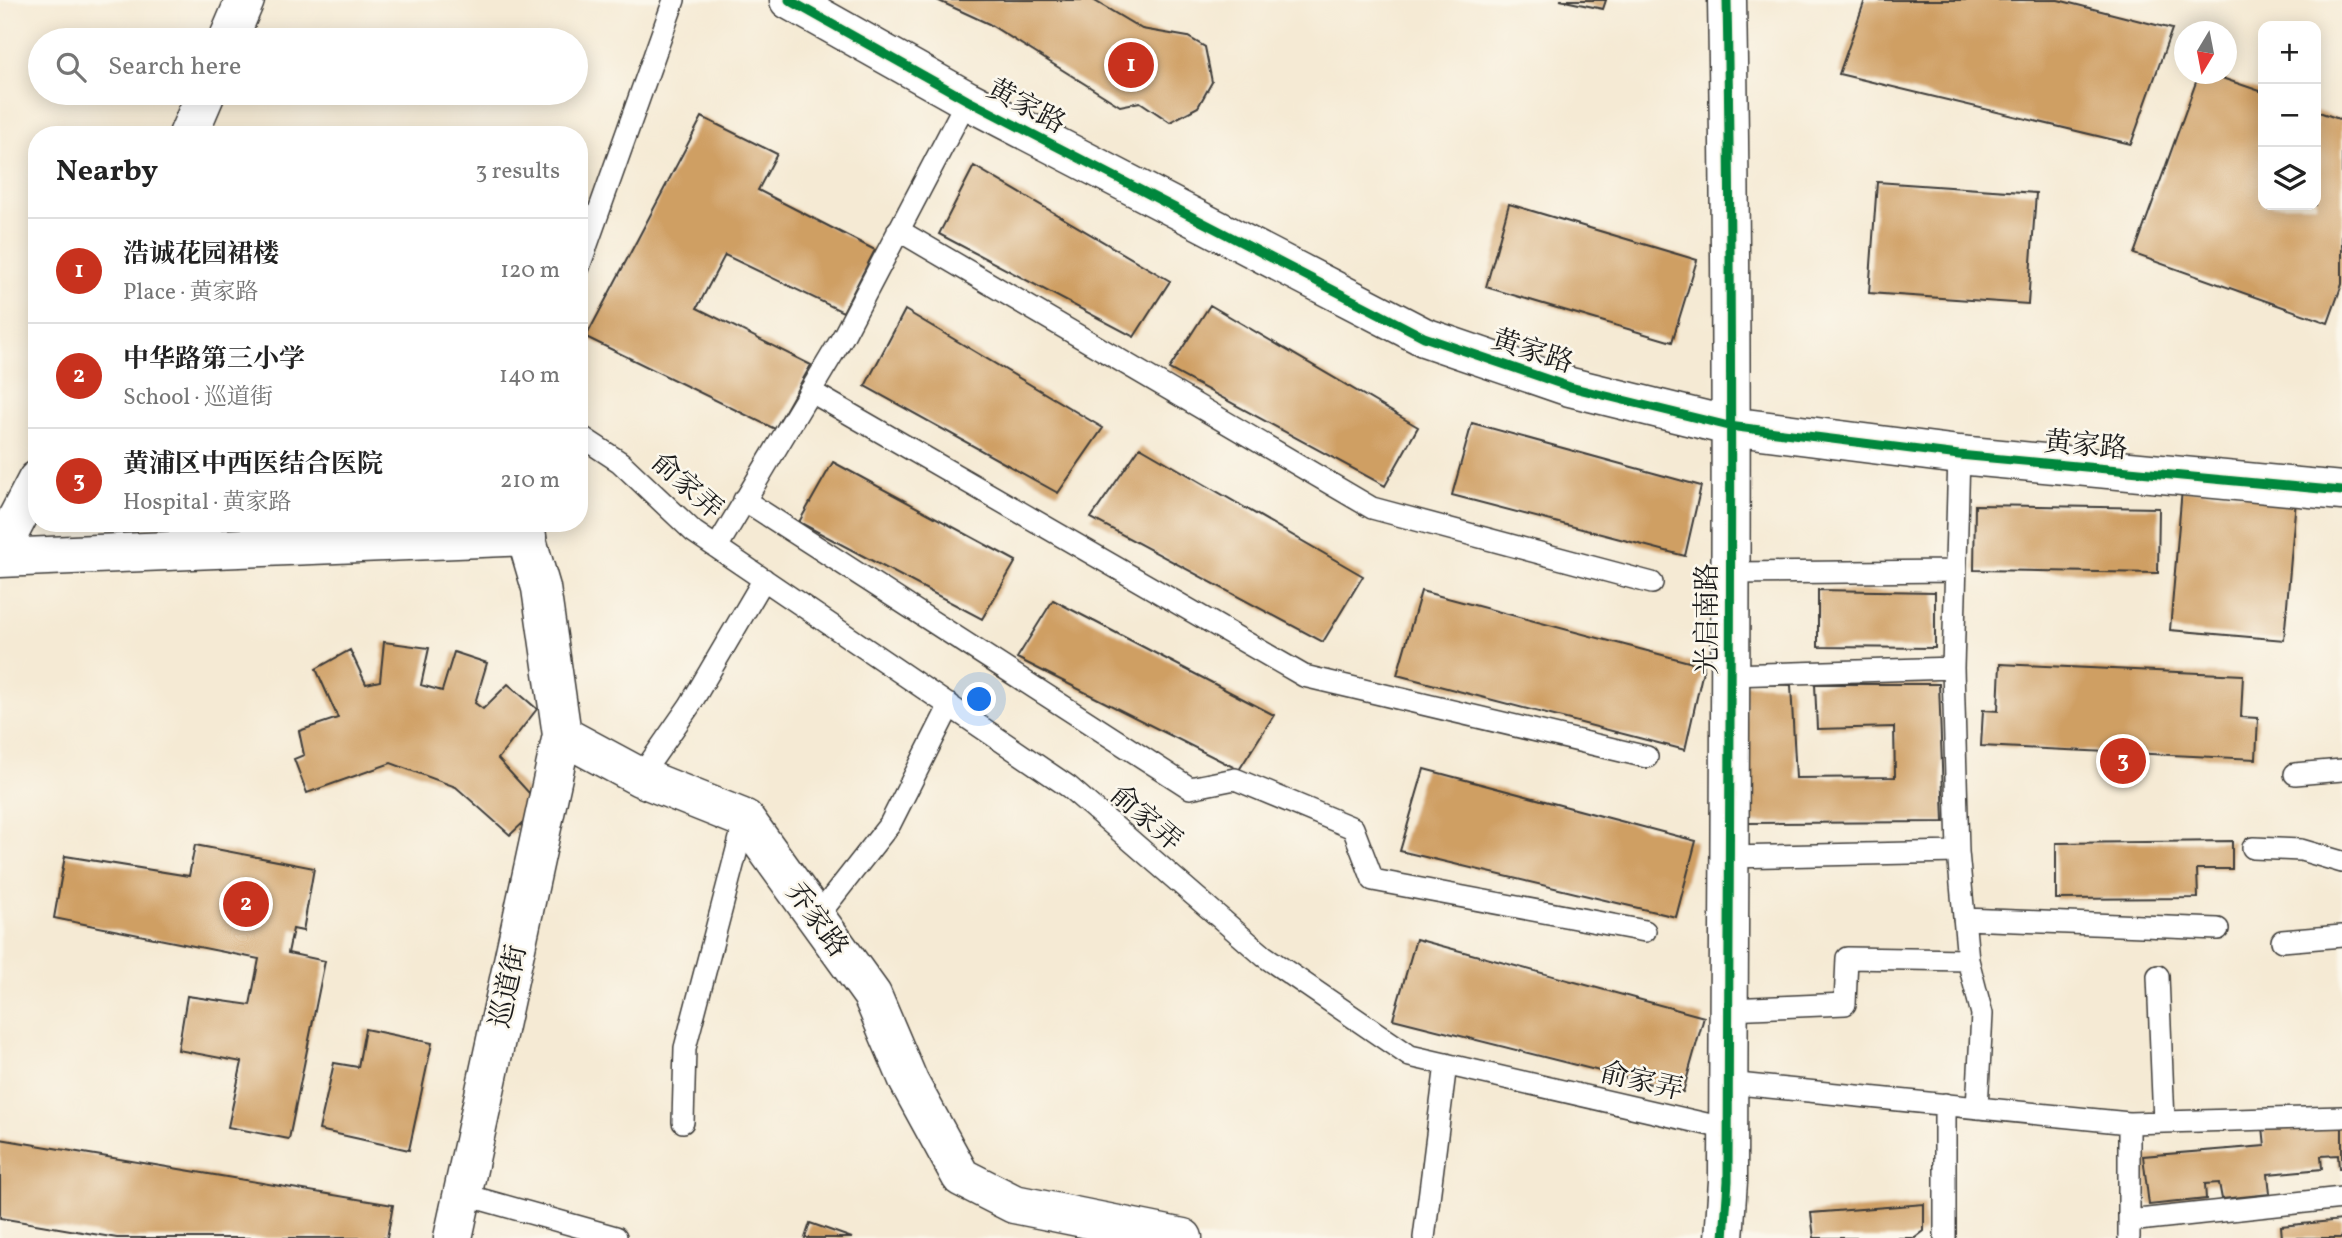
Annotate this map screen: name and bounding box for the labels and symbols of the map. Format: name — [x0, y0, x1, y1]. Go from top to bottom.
north arrow — [2174, 21, 2237, 84]
pin: 1 — [1108, 39, 1154, 91]
street label: 黄家路 — [980, 70, 1072, 144]
street label: 黄家路 — [1486, 321, 1578, 384]
street label: 黄家路 — [2042, 423, 2129, 470]
street label: 俞家弄 — [642, 444, 731, 529]
street label: 光启南路 — [1689, 563, 1728, 675]
your location — [962, 682, 996, 716]
pin: 3 — [2100, 735, 2146, 787]
street label: 俞家弄 — [1101, 777, 1190, 861]
street label: 乔家路 — [776, 875, 856, 966]
pin: 2 — [223, 878, 269, 930]
street label: 巡道街 — [482, 941, 537, 1032]
street label: 俞家弄 — [1596, 1054, 1687, 1111]

